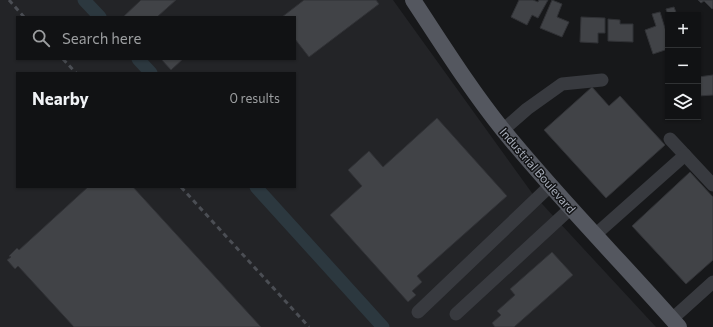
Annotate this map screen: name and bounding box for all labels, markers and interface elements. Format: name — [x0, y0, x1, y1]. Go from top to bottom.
map controls — [665, 12, 701, 120]
button: + — [665, 12, 701, 48]
search box — [16, 16, 296, 60]
icon: search — [30, 27, 52, 49]
text: Search here — [62, 29, 141, 47]
button: − — [665, 48, 701, 84]
button: layers — [665, 84, 701, 120]
text: Nearby — [32, 88, 89, 109]
text: 0 results — [229, 90, 280, 106]
street label: Industrial Boulevard — [497, 125, 579, 216]

